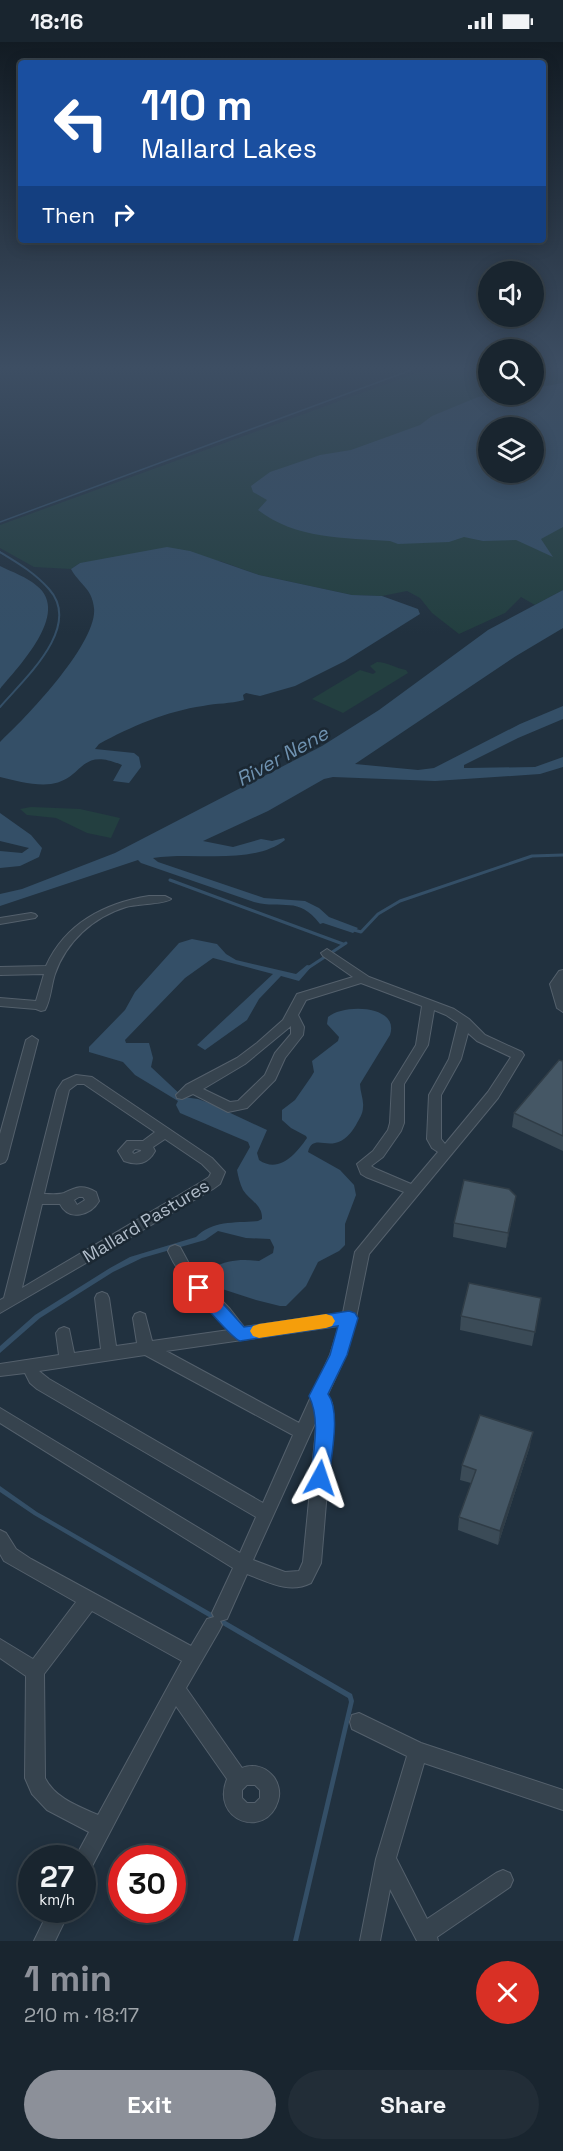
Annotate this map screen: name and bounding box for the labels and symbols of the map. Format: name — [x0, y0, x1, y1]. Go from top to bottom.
water label: River Nene — [231, 719, 334, 792]
street label: Mallard Pastures — [78, 1174, 213, 1267]
pin — [173, 1262, 224, 1313]
position arrow — [288, 1446, 352, 1510]
speed limit sign: 30 — [108, 1845, 186, 1923]

